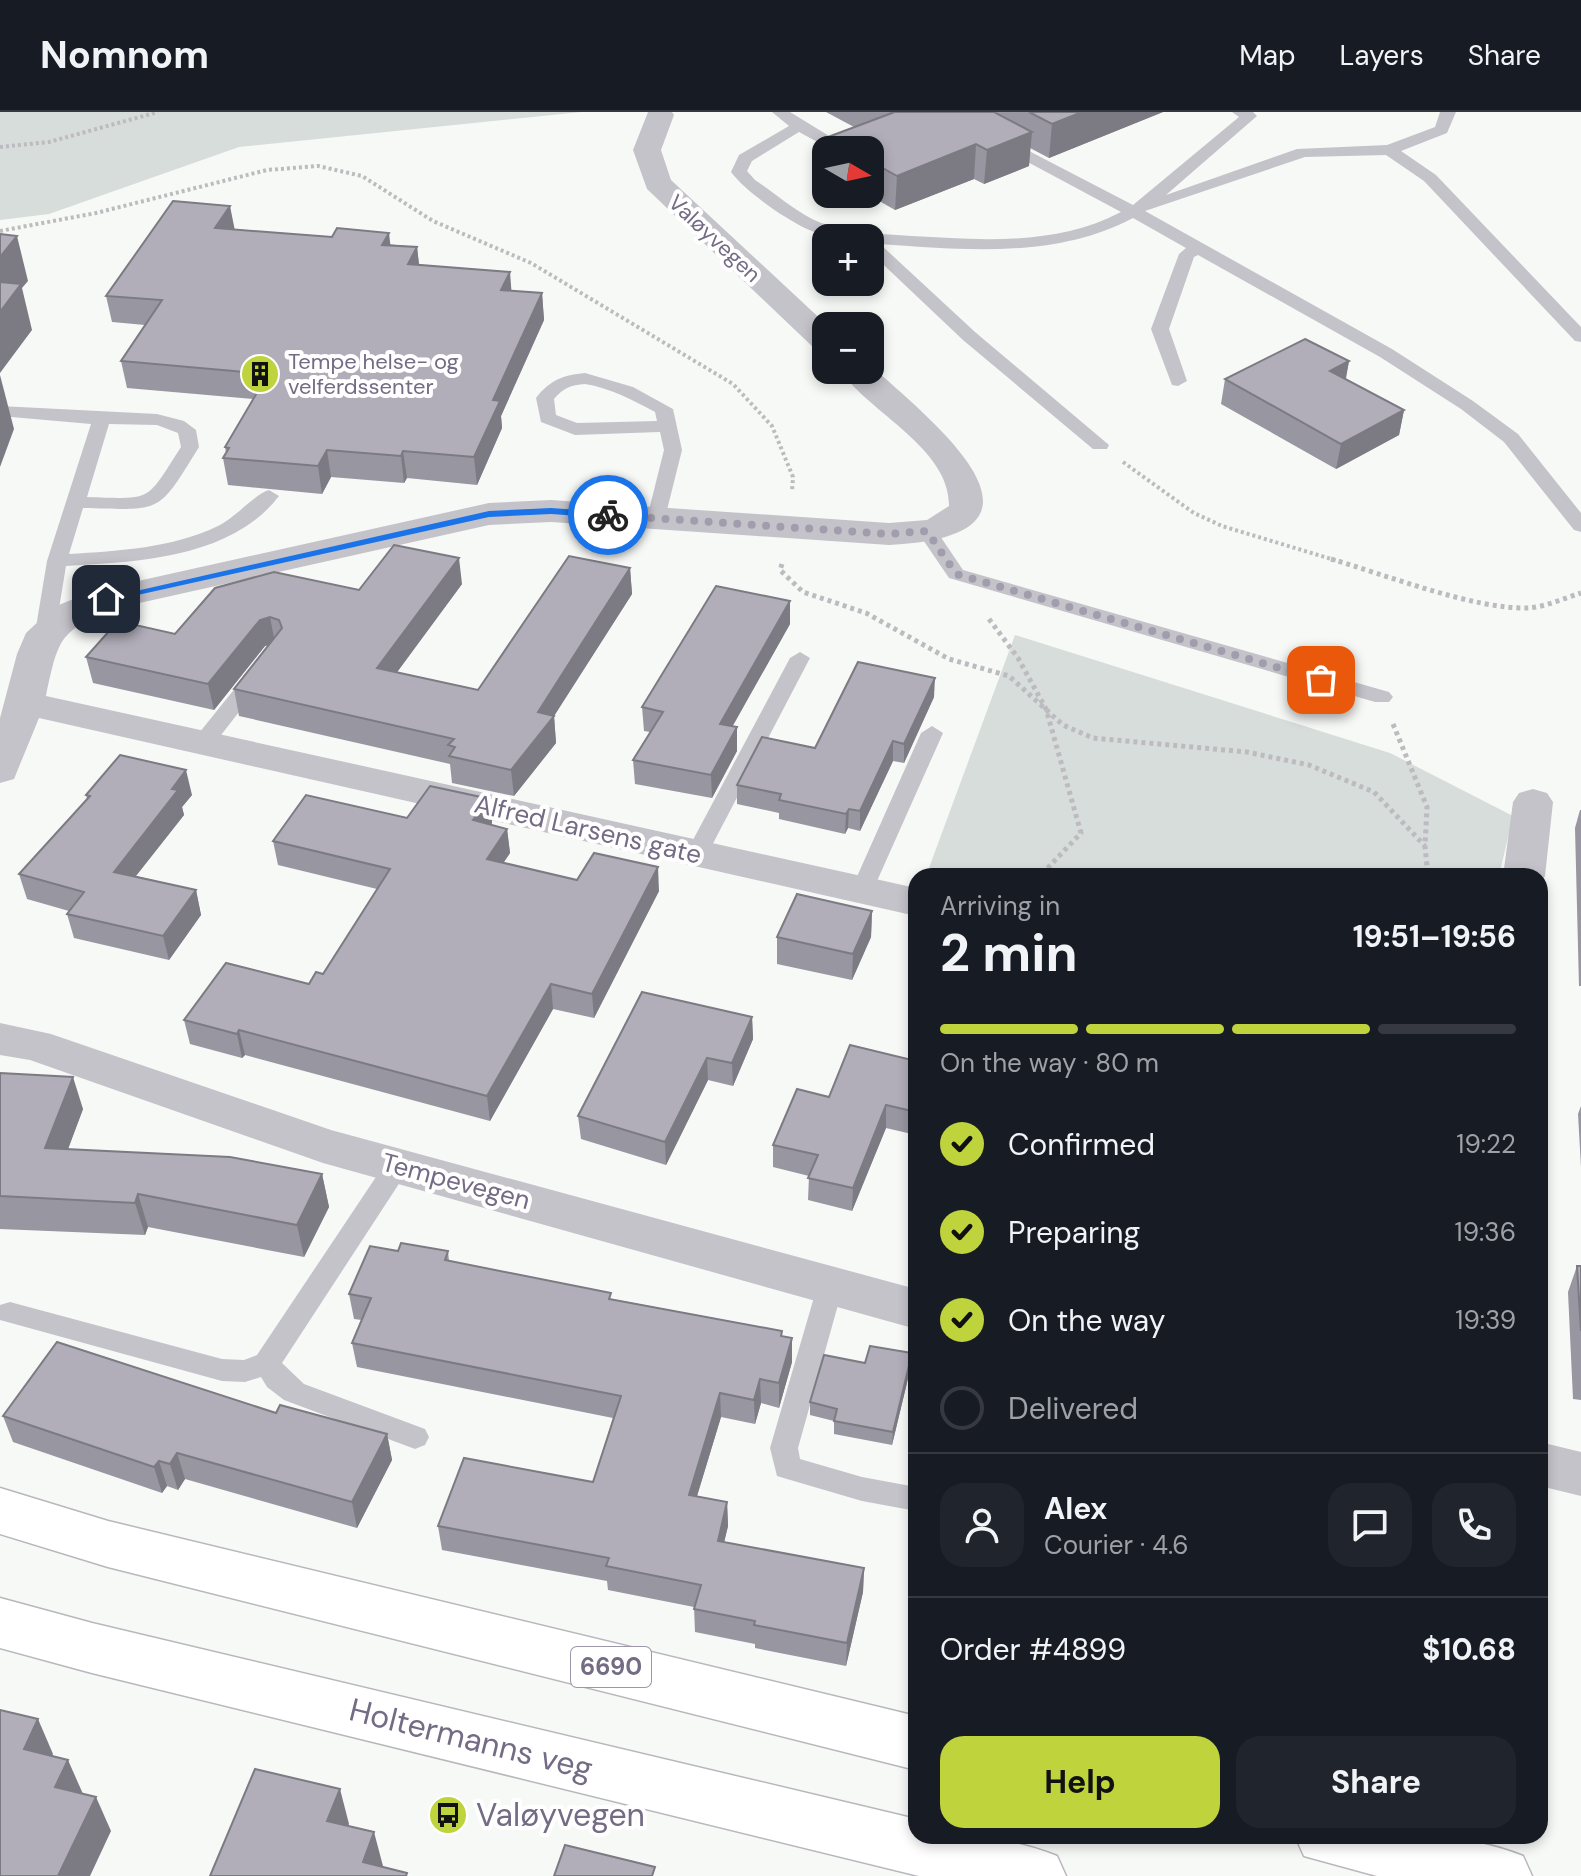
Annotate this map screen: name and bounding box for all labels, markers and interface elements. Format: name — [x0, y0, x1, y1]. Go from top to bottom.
text: Nomnom — [40, 30, 209, 80]
text: Map — [1239, 37, 1296, 74]
text: Layers — [1340, 37, 1424, 74]
text: Share — [1468, 37, 1541, 74]
north arrow — [812, 136, 884, 208]
map controls — [812, 136, 884, 384]
street label: Valøyvegen — [662, 188, 767, 289]
button: + — [812, 224, 884, 296]
button: − — [812, 312, 884, 384]
place label: Tempe helse- og velferdssenter — [288, 347, 459, 401]
building icon: Tempe helse- og velferdssenter — [239, 353, 281, 395]
courier — [568, 475, 648, 555]
icon: bike — [586, 493, 630, 537]
pin — [72, 565, 140, 633]
icon: home — [84, 577, 128, 621]
pin — [1287, 646, 1355, 714]
icon: bag — [1299, 658, 1343, 702]
street label: Alfred Larsens gate — [471, 786, 705, 872]
text: Arriving in — [940, 889, 1060, 923]
text: 19:51–19:56 — [1353, 917, 1516, 956]
text: 2 min — [940, 919, 1078, 987]
text: On the way · 80 m — [940, 1046, 1159, 1080]
icon: check — [940, 1122, 984, 1166]
text: Confirmed — [1008, 1125, 1155, 1164]
text: 19:22 — [1456, 1127, 1516, 1161]
street label: Tempevegen — [378, 1145, 534, 1217]
icon: check — [940, 1210, 984, 1254]
text: Preparing — [1008, 1213, 1140, 1252]
text: 19:36 — [1455, 1215, 1516, 1249]
icon: check — [940, 1298, 984, 1342]
text: On the way — [1008, 1301, 1165, 1340]
text: 19:39 — [1455, 1303, 1516, 1337]
text: Delivered — [1008, 1389, 1138, 1428]
button: person — [940, 1483, 1024, 1567]
button: chat — [1328, 1483, 1412, 1567]
button: phone — [1432, 1483, 1516, 1567]
text: Alex — [1044, 1489, 1107, 1528]
text: Courier · 4.6 — [1044, 1528, 1189, 1562]
text: Order #4899 — [940, 1630, 1126, 1669]
text: $10.68 — [1422, 1630, 1516, 1669]
road number: 6690 — [571, 1647, 651, 1687]
street label: Holtermanns veg — [345, 1688, 597, 1790]
button: Help — [940, 1736, 1220, 1828]
button: Share — [1236, 1736, 1516, 1828]
bus stop icon: Valøyvegen — [427, 1794, 469, 1836]
place label: Valøyvegen — [476, 1794, 645, 1836]

